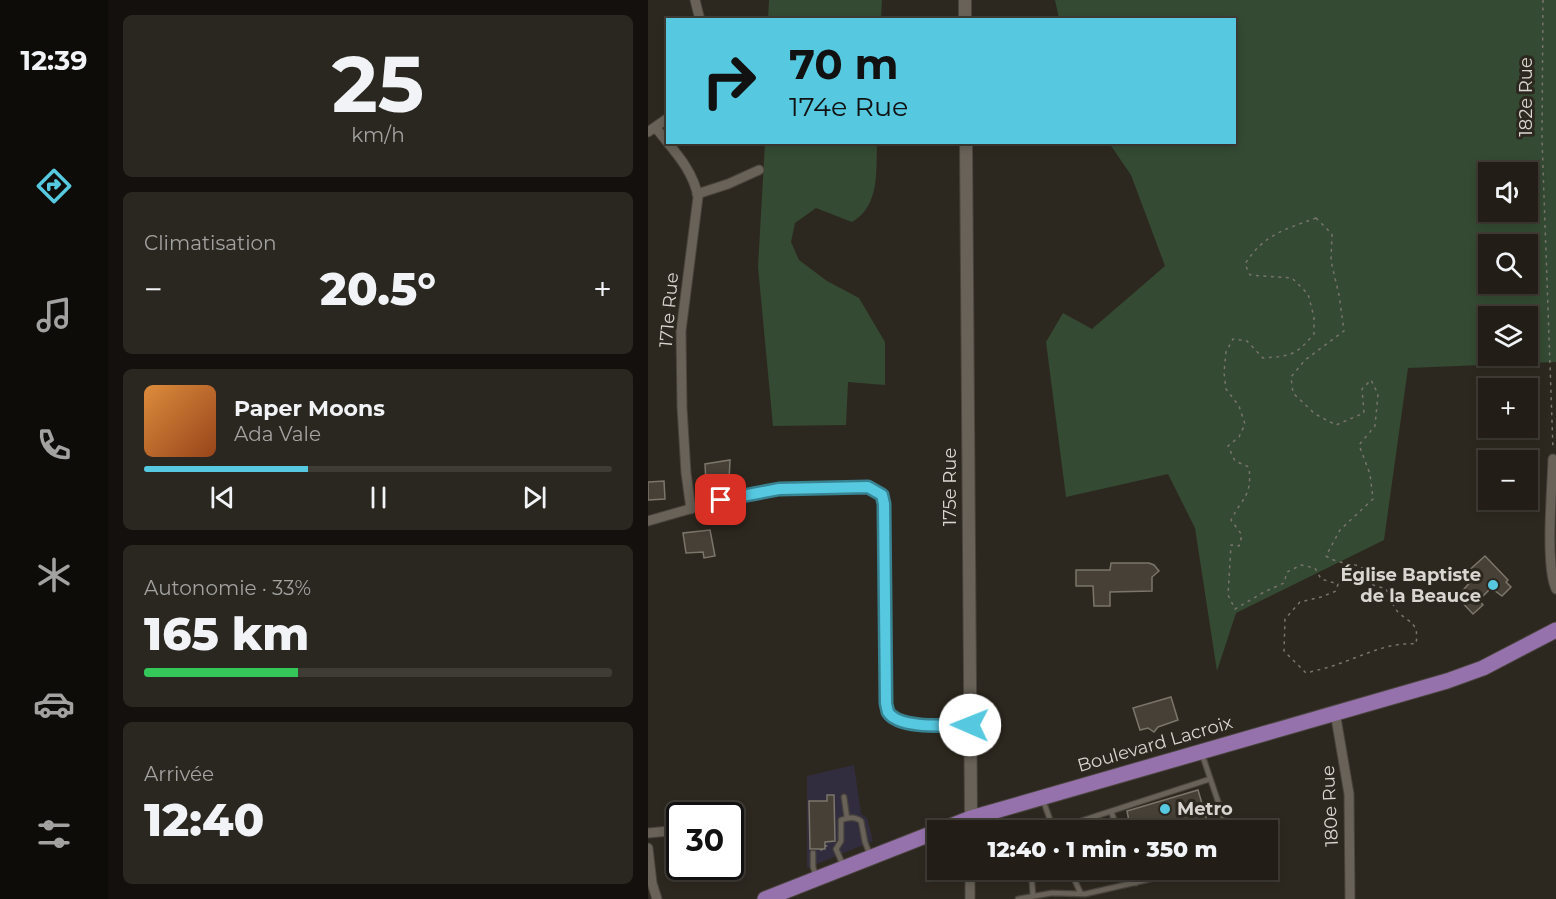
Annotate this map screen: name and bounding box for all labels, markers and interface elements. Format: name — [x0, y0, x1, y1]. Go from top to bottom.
text: 25 — [332, 36, 424, 132]
text: 70 m — [789, 38, 899, 90]
icon: right — [690, 42, 768, 120]
text: 12:39 — [21, 44, 87, 77]
street label: 182e Rue — [1515, 57, 1537, 137]
text: 174e Rue — [789, 90, 908, 123]
text: km/h — [351, 123, 405, 147]
map controls — [1478, 162, 1538, 510]
button: sound — [1478, 162, 1538, 222]
icon: directions — [33, 165, 75, 207]
text: Climatisation — [144, 231, 277, 255]
button: search — [1478, 234, 1538, 294]
text: 20.5° — [320, 261, 436, 316]
text: − — [144, 269, 163, 309]
text: + — [593, 269, 612, 309]
street label: 171e Rue — [655, 271, 683, 348]
icon: music — [33, 294, 75, 336]
button: layers — [1478, 306, 1538, 366]
button: + — [1478, 378, 1538, 438]
text: Paper Moons — [234, 395, 385, 422]
text: Ada Vale — [234, 422, 321, 446]
icon: phone — [33, 424, 75, 466]
street label: 175e Rue — [939, 448, 961, 526]
button: − — [1478, 450, 1538, 510]
pin — [695, 474, 746, 525]
icon: previous — [206, 481, 239, 514]
icon: pause — [362, 481, 395, 514]
icon: next — [518, 481, 551, 514]
icon: arrive — [704, 483, 737, 516]
icon: climate — [33, 554, 75, 596]
place label: Église Baptiste de la Beauce — [1341, 564, 1481, 607]
text: Autonomie · 33% — [144, 576, 311, 600]
marker: Église Baptiste de la Beauce — [1486, 578, 1500, 592]
text: 165 km — [144, 606, 309, 661]
icon: car — [33, 683, 75, 725]
position arrow — [938, 693, 1002, 757]
street label: Boulevard Lacroix — [1075, 711, 1236, 777]
text: Arrivée — [144, 762, 214, 786]
street label: 180e Rue — [1317, 765, 1343, 847]
text: 12:40 — [144, 792, 264, 847]
place label: Metro — [1177, 798, 1233, 820]
speed limit sign: 30 — [666, 802, 744, 880]
marker: Metro — [1158, 802, 1172, 816]
icon: filters — [33, 813, 75, 855]
text: 12:40 · 1 min · 350 m — [988, 836, 1217, 863]

